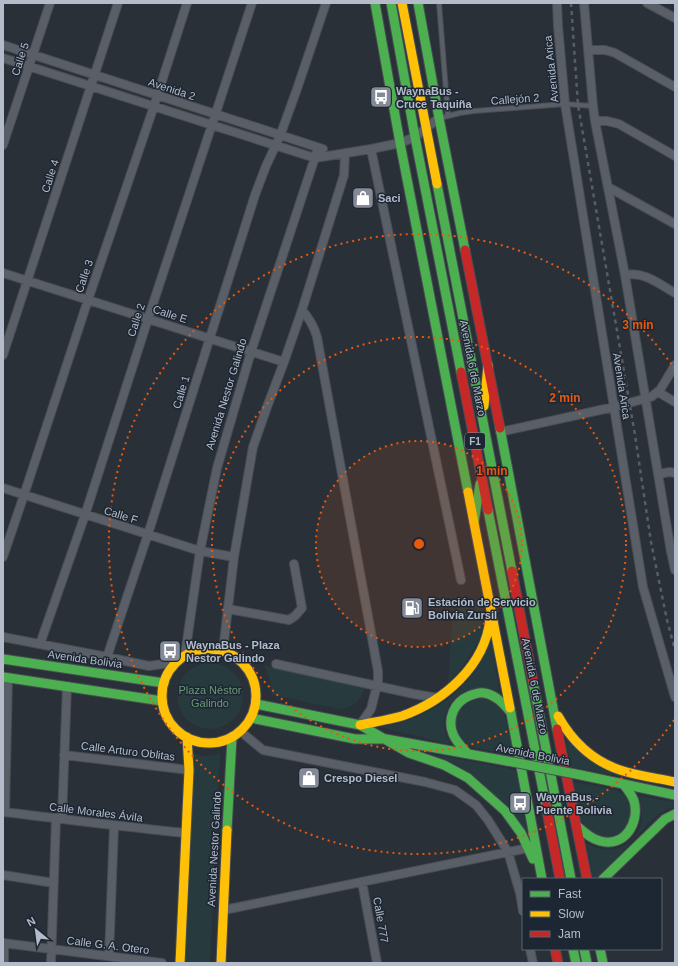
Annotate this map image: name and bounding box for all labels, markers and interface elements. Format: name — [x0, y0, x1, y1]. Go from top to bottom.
street label: Avenida Arica — [541, 34, 560, 103]
street label: Calle 5 — [9, 41, 31, 77]
street label: Avenida 2 — [147, 76, 197, 102]
bus stop icon: WaynaBus - Cruce Taquiña — [368, 84, 394, 110]
place label: WaynaBus - Cruce Taquiña — [396, 85, 472, 110]
street label: Callejón 2 — [490, 91, 540, 107]
street label: Calle 4 — [39, 158, 61, 194]
shop icon: Saci — [350, 185, 376, 211]
place label: Saci — [378, 192, 401, 204]
street label: Calle 3 — [73, 258, 95, 294]
street label: Calle 2 — [125, 302, 147, 338]
street label: Calle E — [151, 303, 189, 325]
text: 3 min — [622, 318, 654, 332]
street label: Avenida 6 de Marzo — [458, 319, 488, 417]
street label: Avenida Nestor Galindo — [203, 337, 249, 451]
street label: Avenida Arica — [611, 352, 633, 421]
street label: Calle 1 — [170, 374, 192, 410]
text: 2 min — [549, 391, 581, 405]
road number: F1 — [465, 433, 485, 449]
text: 1 min — [476, 464, 508, 478]
street label: Calle F — [103, 504, 140, 526]
centre of rings — [412, 537, 426, 551]
fuel station icon: Estación de Servicio Bolivia Zursil — [399, 595, 425, 621]
place label: Estación de Servicio Bolivia Zursil — [428, 596, 536, 621]
street label: Avenida 6 de Marzo — [520, 637, 550, 735]
bus stop icon: WaynaBus - Plaza Nestor Galindo — [157, 638, 183, 664]
place label: WaynaBus - Plaza Nestor Galindo — [186, 639, 281, 664]
street label: Avenida Bolivia — [47, 648, 124, 670]
park label: Plaza Néstor Galindo — [179, 684, 242, 709]
street label: Calle Arturo Oblitas — [80, 739, 176, 763]
street label: Avenida Bolivia — [495, 741, 572, 767]
shop icon: Crespo Diesel — [296, 765, 322, 791]
place label: Crespo Diesel — [324, 772, 397, 784]
bus stop icon: WaynaBus - Puente Bolivia — [507, 790, 533, 816]
street label: Avenida Nestor Galindo — [205, 791, 223, 907]
place label: WaynaBus - Puente Bolivia — [536, 791, 613, 816]
street label: Calle Morales Ávila — [49, 800, 144, 824]
legend — [522, 878, 662, 950]
text: Fast — [558, 887, 582, 901]
street label: Calle 777 — [371, 896, 391, 944]
text: Slow — [558, 907, 584, 921]
north arrow — [16, 910, 56, 950]
text: N — [25, 914, 38, 928]
text: Jam — [558, 927, 581, 941]
street label: Calle G. A. Otero — [66, 934, 150, 956]

